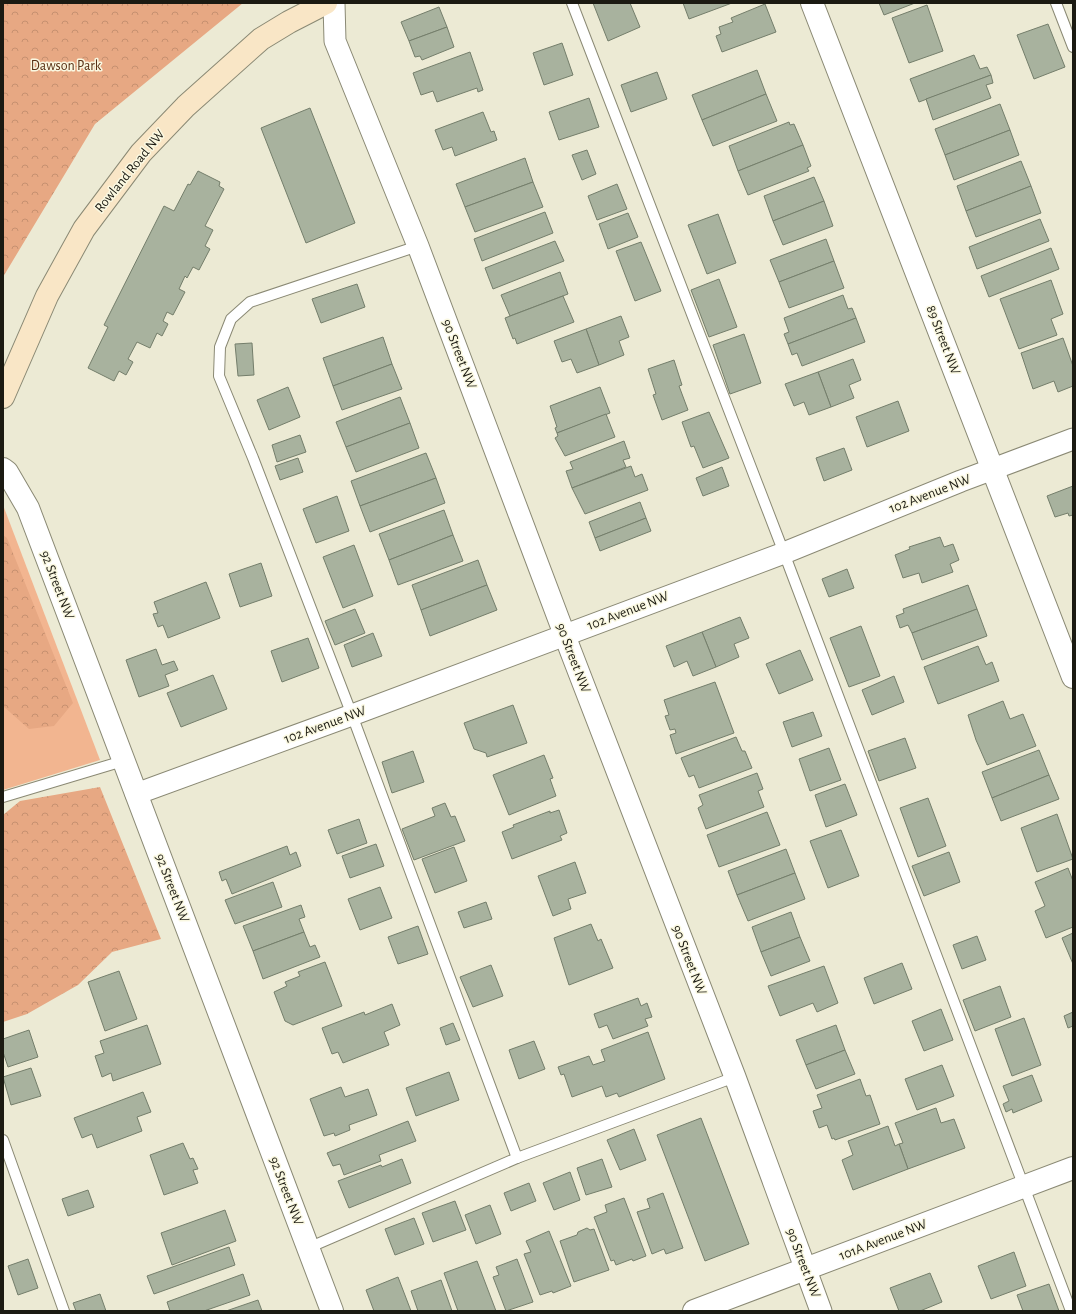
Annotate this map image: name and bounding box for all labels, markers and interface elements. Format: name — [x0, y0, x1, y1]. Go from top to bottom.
park label: Dawson Park — [31, 59, 102, 73]
street label: Rowland Road NW — [92, 127, 168, 215]
street label: 89 Street NW — [923, 304, 963, 377]
street label: 90 Street NW — [439, 317, 479, 391]
street label: 102 Avenue NW — [887, 472, 973, 516]
street label: 92 Street NW — [37, 549, 77, 622]
street label: 102 Avenue NW — [585, 589, 671, 633]
street label: 90 Street NW — [553, 621, 593, 695]
street label: 102 Avenue NW — [282, 704, 368, 746]
street label: 92 Street NW — [152, 852, 192, 925]
street label: 90 Street NW — [669, 923, 709, 997]
street label: 92 Street NW — [266, 1155, 306, 1228]
street label: 101A Avenue NW — [837, 1217, 929, 1263]
street label: 90 Street NW — [783, 1226, 823, 1300]

